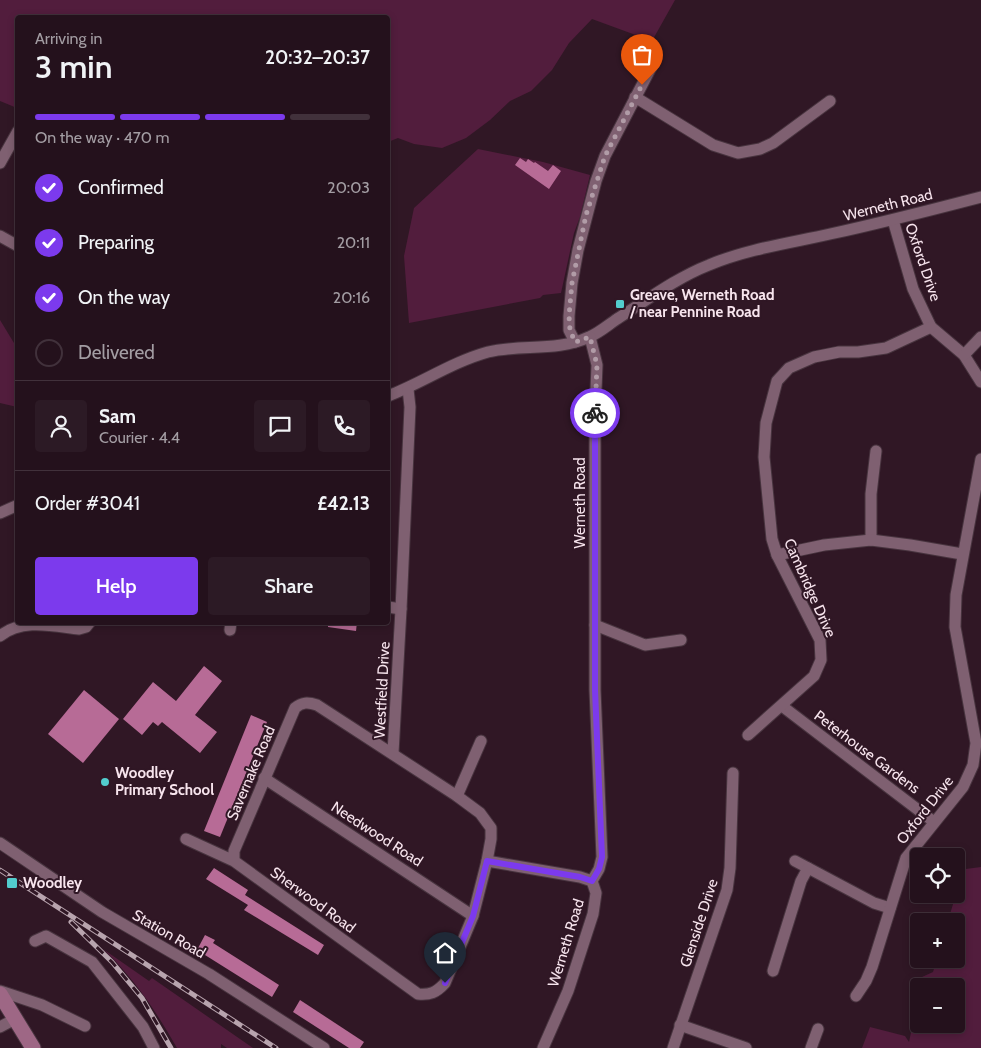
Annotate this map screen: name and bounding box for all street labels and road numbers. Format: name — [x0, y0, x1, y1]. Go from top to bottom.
street label: Werneth Road — [842, 185, 934, 225]
street label: Oxford Drive — [901, 221, 945, 304]
street label: Werneth Road — [571, 457, 589, 549]
street label: Cambridge Drive — [780, 536, 840, 641]
street label: Westfield Drive — [370, 641, 394, 739]
street label: Peterhouse Gardens — [811, 706, 923, 798]
street label: Savernake Road — [223, 723, 279, 823]
street label: Oxford Drive — [893, 772, 957, 848]
street label: Needwood Road — [328, 798, 426, 870]
street label: Sherwood Road — [267, 863, 359, 937]
street label: Glenside Drive — [676, 876, 722, 970]
street label: Werneth Road — [544, 897, 588, 989]
street label: Station Road — [129, 906, 209, 962]

